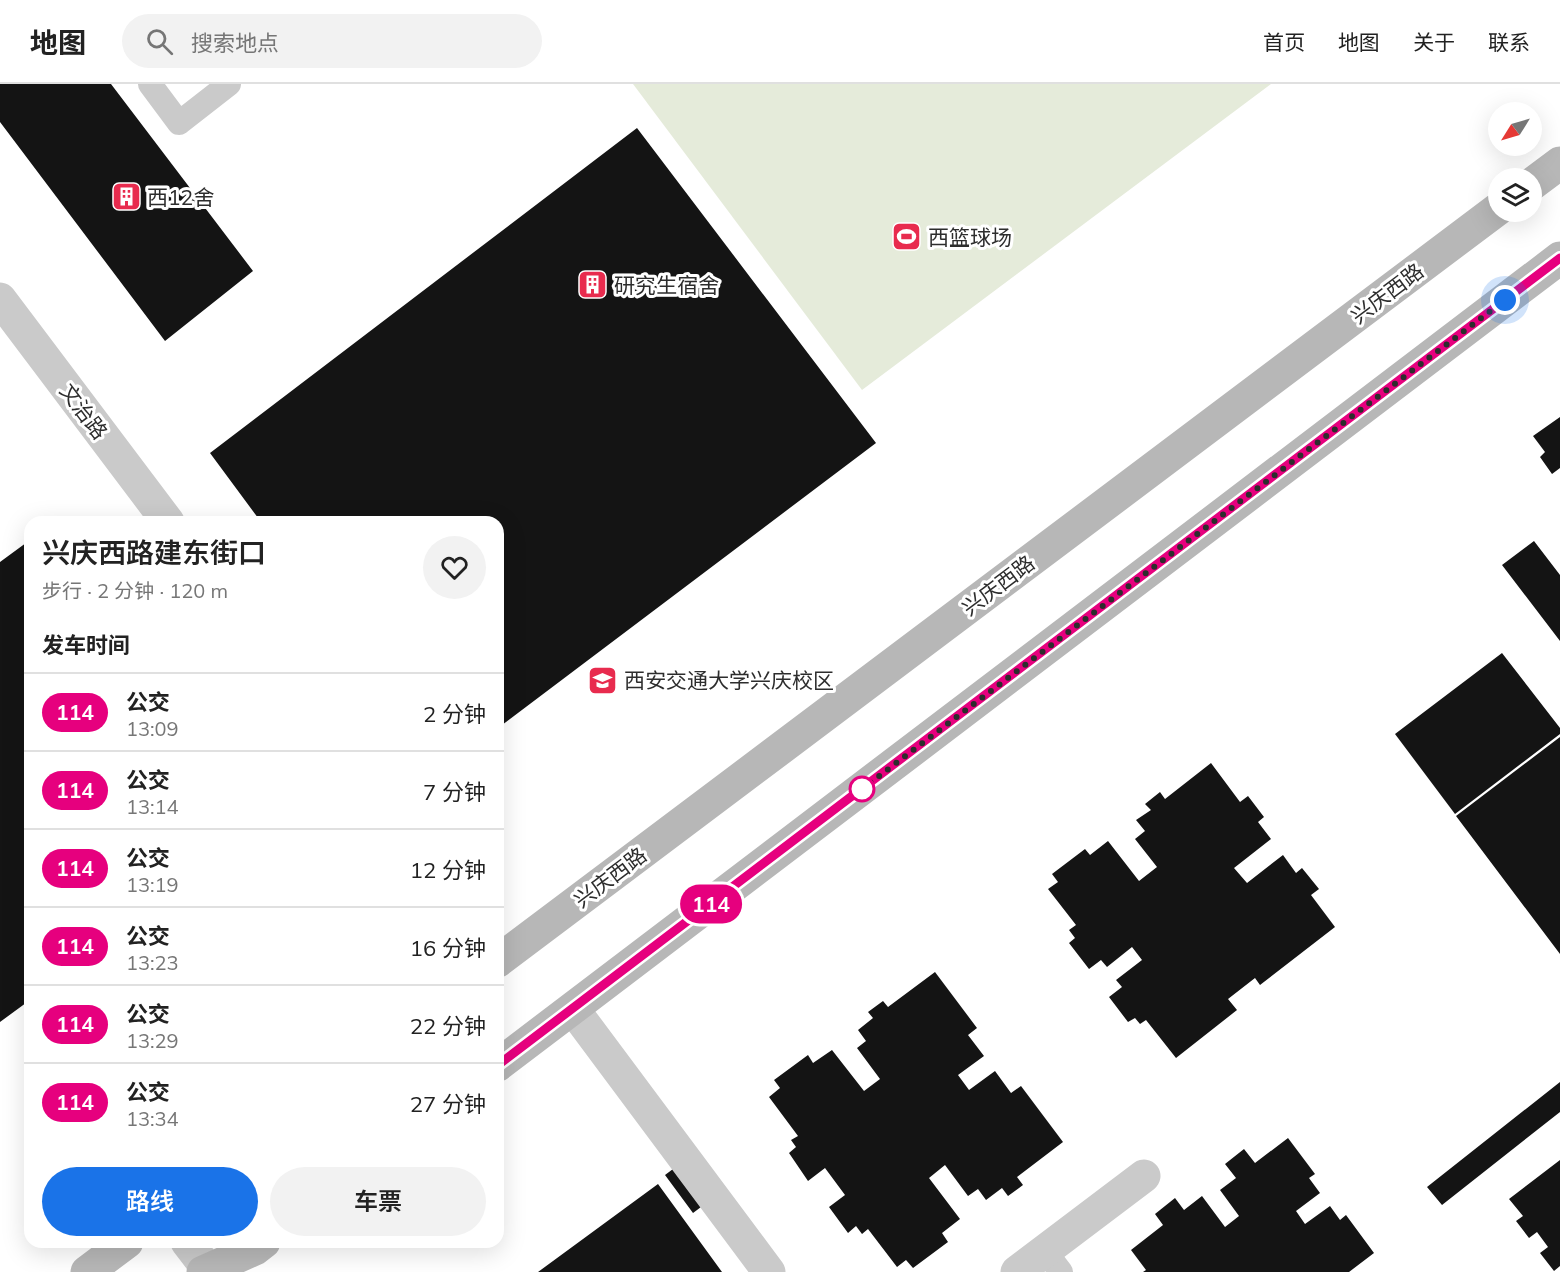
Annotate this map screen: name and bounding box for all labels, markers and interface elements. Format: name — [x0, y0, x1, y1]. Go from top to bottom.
search box — [122, 14, 542, 68]
text: 地图 — [30, 25, 86, 60]
icon: search — [143, 25, 176, 58]
text: 搜索地点 — [191, 29, 279, 57]
text: 首页 — [1263, 29, 1305, 55]
text: 地图 — [1338, 29, 1380, 55]
text: 关于 — [1413, 29, 1455, 55]
text: 联系 — [1488, 29, 1530, 55]
north arrow — [1488, 102, 1542, 156]
map controls — [1488, 102, 1542, 222]
button: layers — [1488, 168, 1542, 222]
building icon: 西12舍 — [110, 181, 142, 213]
place label: 西12舍 — [147, 184, 214, 210]
sports icon: 西篮球场 — [891, 221, 923, 253]
place label: 西篮球场 — [928, 224, 1012, 250]
street label: 兴庆西路 — [1346, 257, 1428, 329]
building icon: 研究生宿舍 — [577, 269, 609, 301]
place label: 研究生宿舍 — [614, 272, 719, 298]
your location — [1490, 285, 1520, 315]
street label: 文治路 — [55, 378, 113, 444]
text: 兴庆西路建东街口 — [42, 535, 266, 570]
button: heart — [423, 536, 486, 599]
street label: 兴庆西路 — [957, 549, 1039, 621]
text: 步行 · 2 分钟 · 120 m — [42, 578, 228, 603]
text: 发车时间 — [42, 631, 130, 659]
school or university icon: 西安交通大学兴庆校区 — [587, 664, 619, 696]
place label: 西安交通大学兴庆校区 — [624, 667, 834, 693]
text: 公交 — [126, 688, 170, 716]
text: 114 — [56, 699, 94, 725]
text: 2 分钟 — [423, 700, 486, 728]
text: 13:09 — [126, 716, 179, 741]
text: 公交 — [126, 766, 170, 794]
unlabelled marker — [849, 776, 875, 802]
text: 114 — [56, 777, 94, 803]
text: 7 分钟 — [423, 778, 486, 806]
text: 13:14 — [126, 794, 179, 819]
street label: 兴庆西路 — [569, 841, 651, 913]
text: 公交 — [126, 844, 170, 872]
text: 114 — [56, 855, 94, 881]
text: 12 分钟 — [410, 856, 486, 884]
text: 13:19 — [126, 872, 179, 897]
line badge: 114 — [676, 884, 746, 924]
text: 114 — [692, 891, 730, 917]
text: 公交 — [126, 922, 170, 950]
text: 114 — [56, 933, 94, 959]
text: 16 分钟 — [410, 934, 486, 962]
text: 13:23 — [126, 950, 179, 975]
text: 公交 — [126, 1000, 170, 1028]
text: 114 — [56, 1011, 94, 1037]
text: 22 分钟 — [410, 1012, 486, 1040]
text: 13:29 — [126, 1028, 179, 1053]
text: 公交 — [126, 1078, 170, 1106]
text: 114 — [56, 1089, 94, 1115]
text: 27 分钟 — [410, 1090, 486, 1118]
text: 13:34 — [126, 1106, 179, 1131]
button: 路线 — [42, 1167, 258, 1236]
button: 车票 — [270, 1167, 486, 1236]

